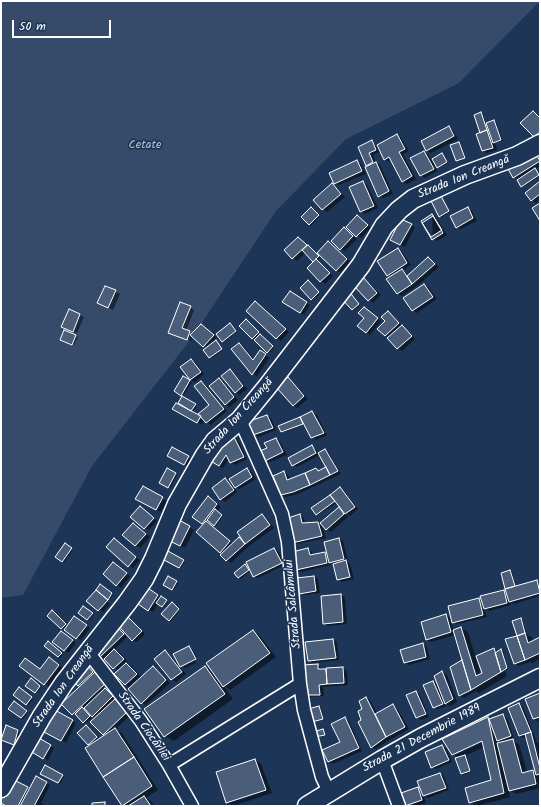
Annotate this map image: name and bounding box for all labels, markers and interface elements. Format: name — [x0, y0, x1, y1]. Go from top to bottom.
scale bar — [14, 12, 113, 38]
text: 50 m — [19, 17, 46, 36]
park label: Cetate — [129, 139, 161, 153]
street label: Strada Ion Creangă — [416, 153, 512, 203]
street label: Strada Ion Creangă — [201, 376, 277, 458]
street label: Strada Salcâmului — [283, 559, 305, 649]
street label: Strada Ion Creangă — [30, 643, 98, 731]
street label: Strada Ciocârliei — [114, 689, 172, 765]
street label: Strada 21 Decembrie 1989 — [360, 702, 484, 776]

